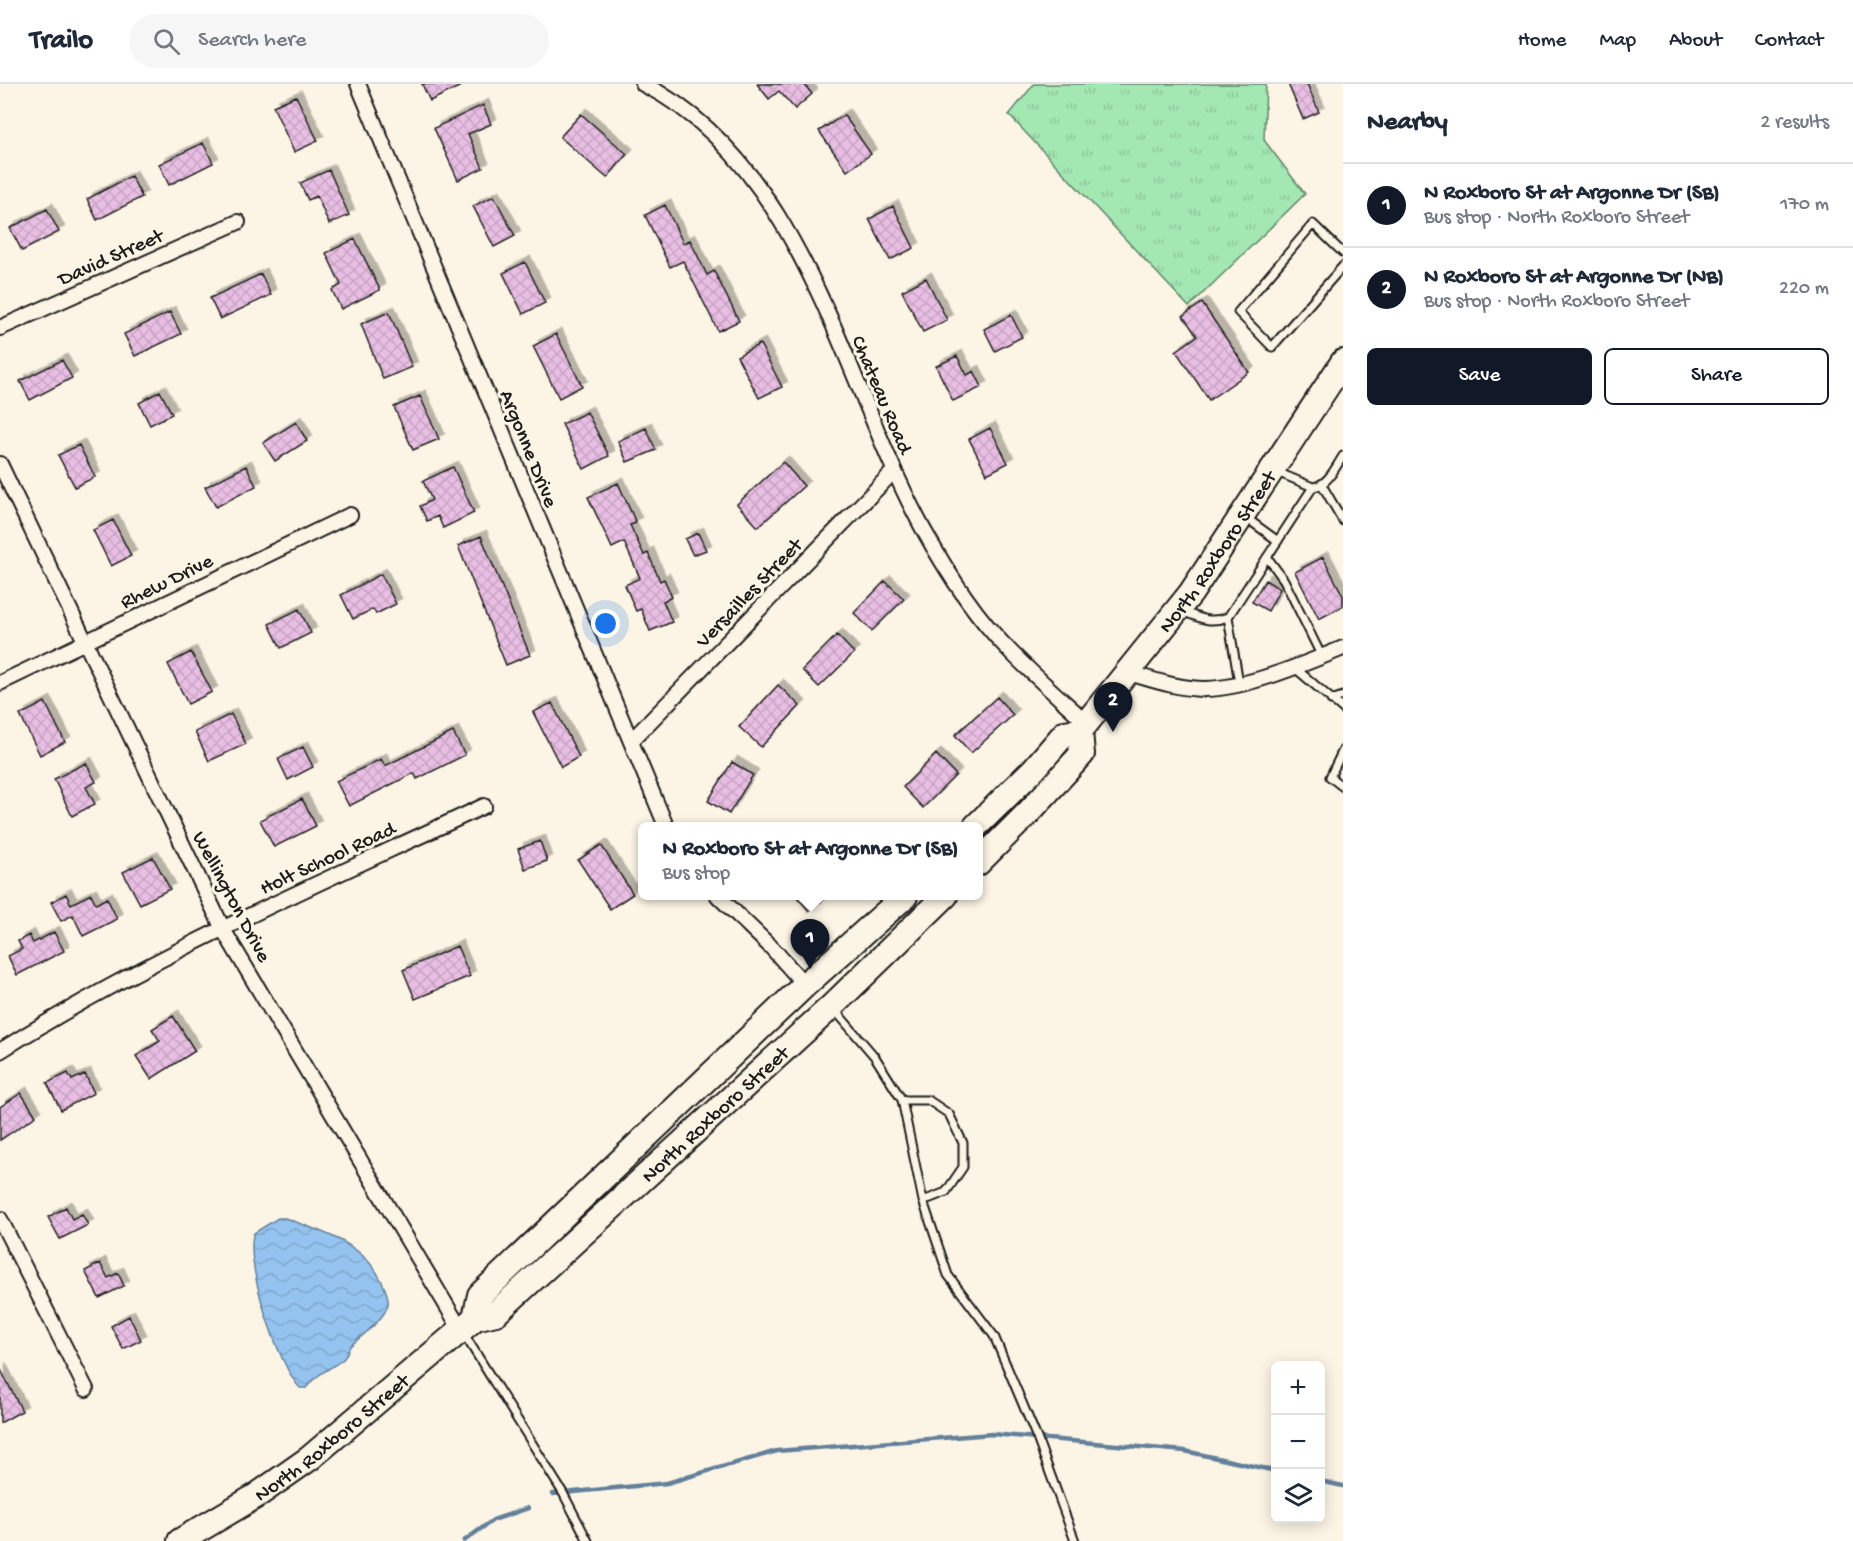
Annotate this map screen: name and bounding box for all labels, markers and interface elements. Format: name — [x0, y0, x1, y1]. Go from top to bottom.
search box — [129, 14, 549, 68]
text: Trailo — [30, 25, 93, 58]
icon: search — [150, 25, 183, 58]
text: Search here — [198, 28, 306, 54]
text: Home — [1518, 29, 1566, 54]
text: Map — [1599, 29, 1636, 54]
text: About — [1669, 29, 1722, 54]
text: Contact — [1755, 29, 1823, 54]
text: Nearby — [1367, 108, 1448, 139]
text: 2 results — [1760, 112, 1829, 135]
text: N Roxboro St at Argonne Dr (SB) — [1424, 181, 1720, 207]
text: 1 — [1382, 194, 1391, 217]
text: 170 m — [1780, 194, 1829, 217]
text: Bus stop · North Roxboro Street — [1424, 207, 1689, 230]
street label: David Street — [53, 224, 170, 294]
text: N Roxboro St at Argonne Dr (NB) — [1424, 265, 1724, 291]
text: 2 — [1382, 278, 1391, 301]
text: 220 m — [1779, 278, 1829, 301]
text: Bus stop · North Roxboro Street — [1424, 291, 1689, 314]
street label: Chateau Road — [844, 332, 917, 460]
button: Save — [1367, 348, 1592, 405]
button: Share — [1604, 348, 1829, 405]
street label: Argonne Drive — [492, 387, 562, 513]
street label: North Roxboro Street — [1155, 465, 1285, 639]
street label: Versailles Street — [691, 533, 811, 655]
street label: Rhew Drive — [117, 549, 219, 616]
your location — [591, 609, 620, 638]
pin: 2 — [1094, 682, 1132, 732]
street label: Holt School Road — [257, 817, 402, 902]
popup — [638, 822, 983, 900]
street label: Wellington Drive — [185, 828, 275, 968]
text: N Roxboro St at Argonne Dr (SB) — [663, 837, 958, 863]
text: Bus stop — [663, 863, 730, 886]
pin: 1 — [790, 920, 830, 969]
street label: North Roxboro Street — [638, 1041, 797, 1190]
map controls — [1271, 1361, 1325, 1523]
button: + — [1271, 1361, 1325, 1415]
street label: North Roxboro Street — [251, 1369, 418, 1509]
button: − — [1271, 1415, 1325, 1469]
button: layers — [1271, 1469, 1325, 1523]

